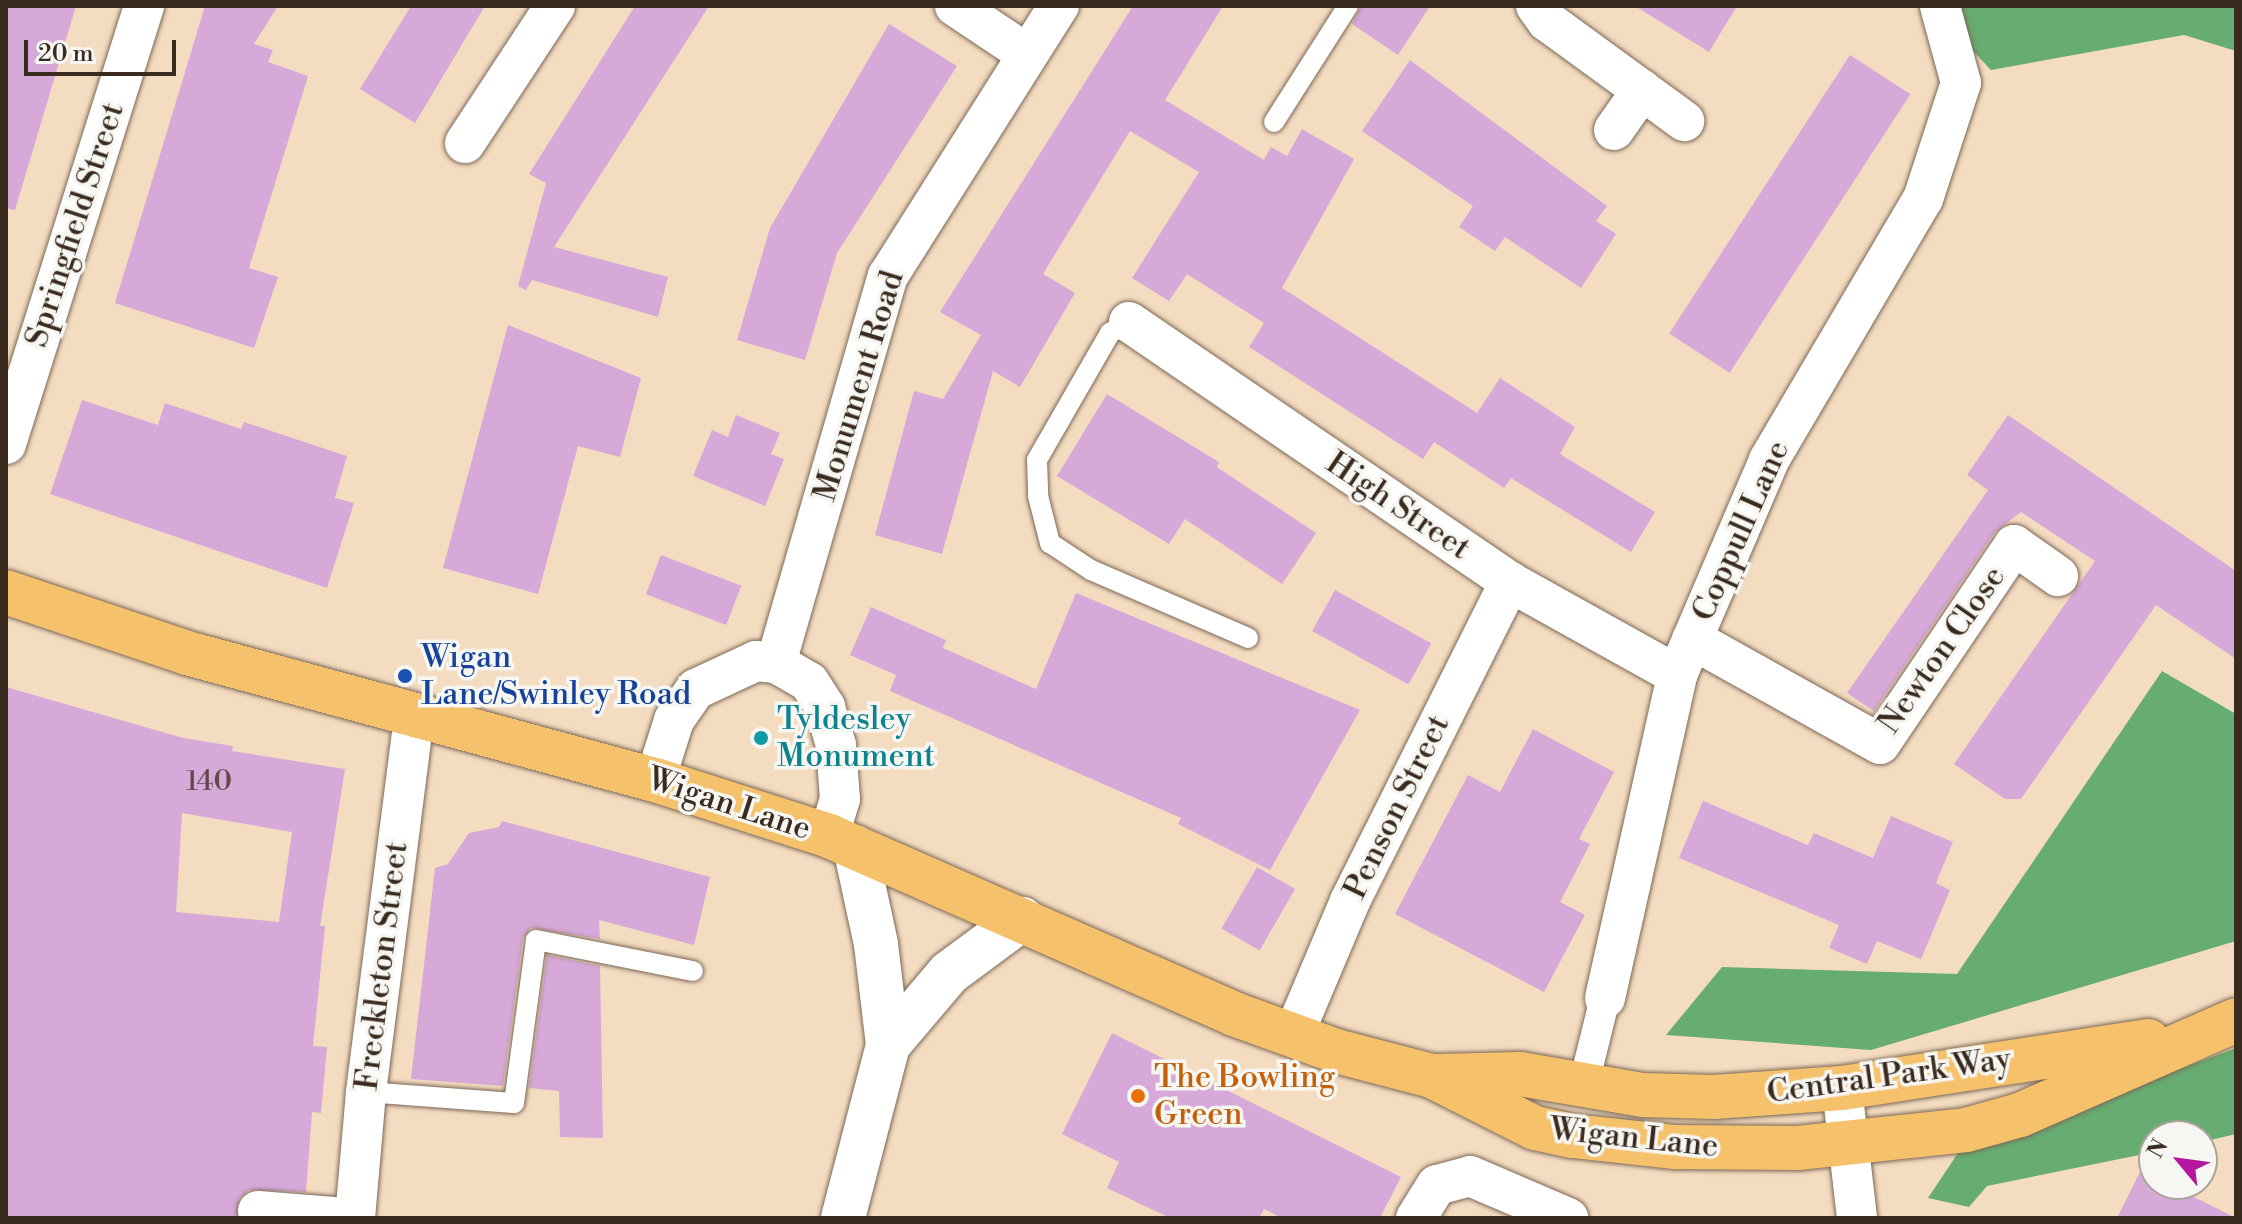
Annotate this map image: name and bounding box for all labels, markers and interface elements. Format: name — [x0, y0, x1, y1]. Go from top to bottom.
scale bar — [28, 24, 180, 74]
text: 20 m — [38, 39, 94, 69]
street label: Springfield Street — [17, 98, 133, 352]
street label: Monument Road — [806, 266, 912, 506]
street label: Coppull Lane — [1684, 435, 1798, 627]
street label: High Street — [1319, 444, 1477, 568]
street label: Newton Close — [1870, 559, 2014, 741]
place label: Wigan Lane/Swinley Road — [421, 639, 691, 714]
marker: Wigan Lane/Swinley Road — [396, 667, 414, 685]
place label: Tyldesley Monument — [777, 701, 935, 776]
street label: Penson Street — [1336, 709, 1458, 905]
marker: Tyldesley Monument — [752, 729, 770, 747]
street label: Wigan Lane — [642, 760, 816, 848]
house number: 140 — [186, 765, 232, 799]
street label: Freckleton Street — [348, 839, 416, 1093]
street label: Central Park Way — [1764, 1040, 2014, 1112]
place label: The Bowling Green — [1154, 1059, 1335, 1134]
marker: The Bowling Green — [1129, 1087, 1147, 1105]
street label: Wigan Lane — [1548, 1110, 1720, 1166]
north arrow — [2138, 1120, 2218, 1200]
text: N — [2142, 1135, 2174, 1163]

